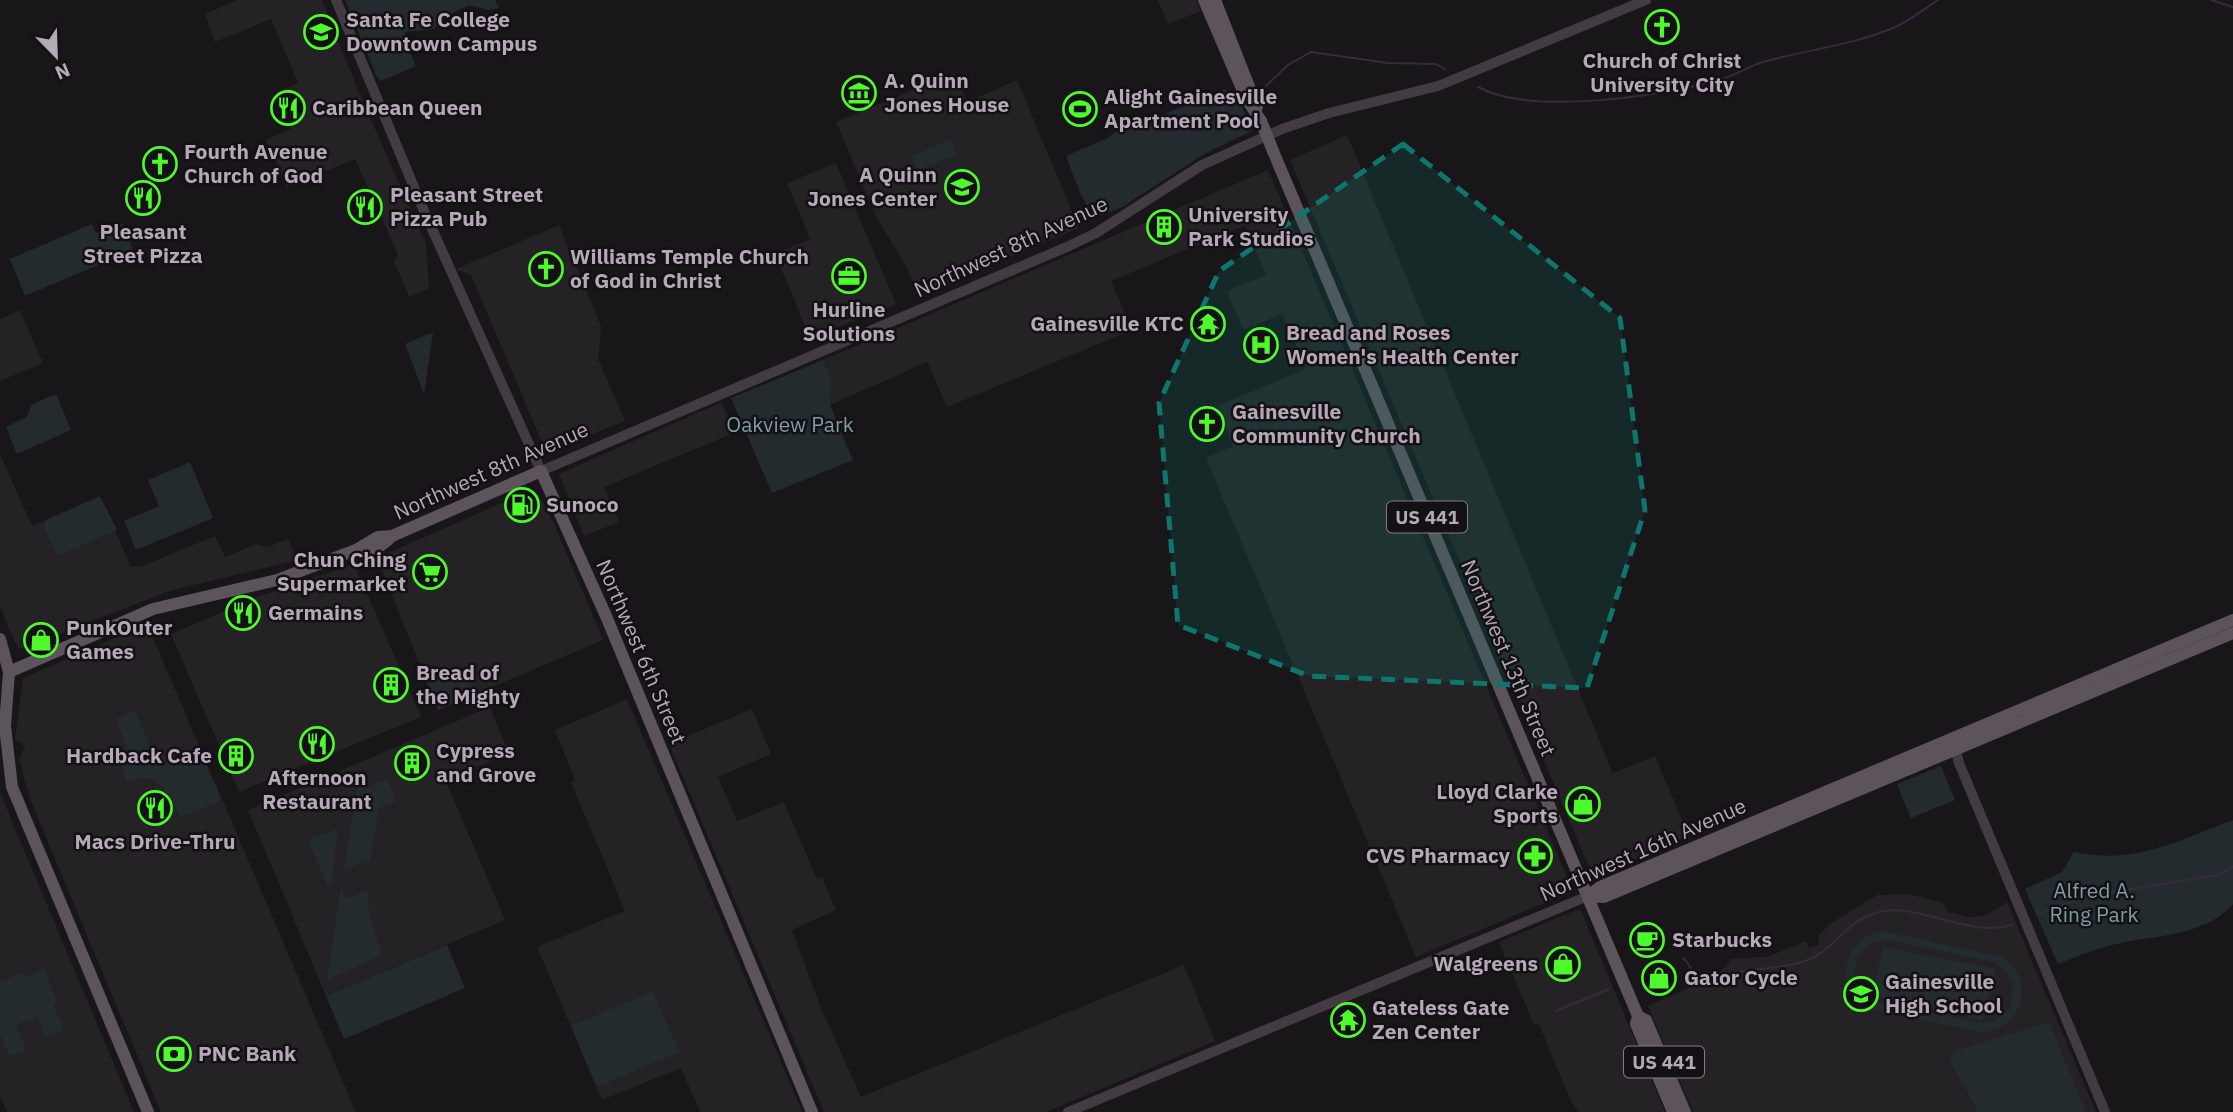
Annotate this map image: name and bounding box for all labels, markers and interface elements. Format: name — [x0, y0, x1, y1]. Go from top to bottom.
place label: Santa Fe College Downtown Campus — [346, 5, 537, 57]
church icon: Church of Christ University City — [1643, 8, 1681, 46]
school or university icon: Santa Fe College Downtown Campus — [302, 13, 340, 51]
north arrow — [21, 21, 91, 91]
place label: Church of Christ University City — [1583, 46, 1741, 98]
text: N — [52, 58, 74, 85]
place label: A. Quinn Jones House — [884, 66, 1010, 118]
museum icon: A. Quinn Jones House — [840, 74, 878, 112]
place label: Alight Gainesville Apartment Pool — [1104, 82, 1277, 134]
restaurant icon: Caribbean Queen — [269, 89, 307, 127]
sports icon: Alight Gainesville Apartment Pool — [1061, 90, 1099, 128]
place label: Caribbean Queen — [312, 93, 483, 121]
place label: Fourth Avenue Church of God — [184, 137, 328, 189]
church icon: Fourth Avenue Church of God — [141, 145, 179, 183]
place label: A Quinn Jones Center — [807, 160, 938, 212]
school or university icon: A Quinn Jones Center — [943, 168, 981, 206]
restaurant icon: Pleasant Street Pizza — [124, 179, 162, 217]
place label: Pleasant Street Pizza Pub — [390, 180, 543, 232]
restaurant icon: Pleasant Street Pizza Pub — [346, 188, 384, 226]
street label: Northwest 8th Avenue — [909, 189, 1112, 303]
place label: University Park Studios — [1188, 200, 1314, 252]
building icon: University Park Studios — [1145, 208, 1183, 246]
place label: Pleasant Street Pizza — [83, 217, 203, 269]
place label: Williams Temple Church of God in Christ — [570, 242, 809, 294]
church icon: Williams Temple Church of God in Christ — [527, 250, 565, 288]
office icon: Hurline Solutions — [830, 257, 868, 295]
place label: Hurline Solutions — [803, 295, 895, 347]
temple icon: Gainesville KTC — [1189, 305, 1227, 343]
place label: Gainesville KTC — [1030, 309, 1184, 337]
place label: Bread and Roses Women's Health Center — [1286, 318, 1519, 370]
hospital icon: Bread and Roses Women's Health Center — [1242, 326, 1280, 364]
place label: Gainesville Community Church — [1232, 397, 1421, 449]
church icon: Gainesville Community Church — [1188, 405, 1226, 443]
park label: Oakview Park — [726, 410, 854, 438]
street label: Northwest 8th Avenue — [389, 414, 592, 526]
fuel station icon: Sunoco — [503, 486, 541, 524]
place label: Sunoco — [546, 490, 619, 518]
road number: US 441 — [1387, 502, 1467, 532]
place label: Chun Ching Supermarket — [277, 545, 406, 597]
supermarket icon: Chun Ching Supermarket — [411, 553, 449, 591]
street label: Northwest 6th Street — [590, 555, 693, 748]
street label: Northwest 13th Street — [1455, 555, 1563, 760]
restaurant icon: Germains — [224, 594, 262, 632]
place label: Germains — [268, 598, 363, 626]
place label: PunkOuter Games — [66, 613, 173, 665]
shop icon: PunkOuter Games — [22, 621, 60, 659]
place label: Bread of the Mighty — [416, 658, 521, 710]
building icon: Bread of the Mighty — [372, 666, 410, 704]
restaurant icon: Afternoon Restaurant — [298, 725, 336, 763]
place label: Cypress and Grove — [436, 736, 536, 788]
building icon: Hardback Cafe — [217, 737, 255, 775]
place label: Hardback Cafe — [66, 741, 212, 769]
building icon: Cypress and Grove — [393, 744, 431, 782]
place label: Afternoon Restaurant — [262, 763, 372, 815]
place label: Lloyd Clarke Sports — [1436, 777, 1558, 829]
shop icon: Lloyd Clarke Sports — [1564, 785, 1602, 823]
restaurant icon: Macs Drive-Thru — [136, 789, 174, 827]
street label: Northwest 16th Avenue — [1535, 791, 1750, 907]
place label: Macs Drive-Thru — [74, 827, 236, 855]
pharmacy icon: CVS Pharmacy — [1516, 837, 1554, 875]
place label: CVS Pharmacy — [1366, 841, 1511, 869]
park label: Alfred A. Ring Park — [2049, 876, 2139, 928]
cafe icon: Starbucks — [1628, 921, 1666, 959]
place label: Starbucks — [1672, 925, 1772, 953]
shop icon: Walgreens — [1544, 945, 1582, 983]
place label: Walgreens — [1433, 949, 1538, 977]
shop icon: Gator Cycle — [1640, 959, 1678, 997]
place label: Gator Cycle — [1684, 963, 1798, 991]
place label: Gainesville High School — [1885, 967, 2002, 1019]
school or university icon: Gainesville High School — [1842, 975, 1880, 1013]
place label: Gateless Gate Zen Center — [1372, 993, 1510, 1045]
temple icon: Gateless Gate Zen Center — [1329, 1001, 1367, 1039]
bank icon: PNC Bank — [155, 1035, 193, 1073]
place label: PNC Bank — [198, 1039, 297, 1067]
road number: US 441 — [1624, 1046, 1704, 1078]

